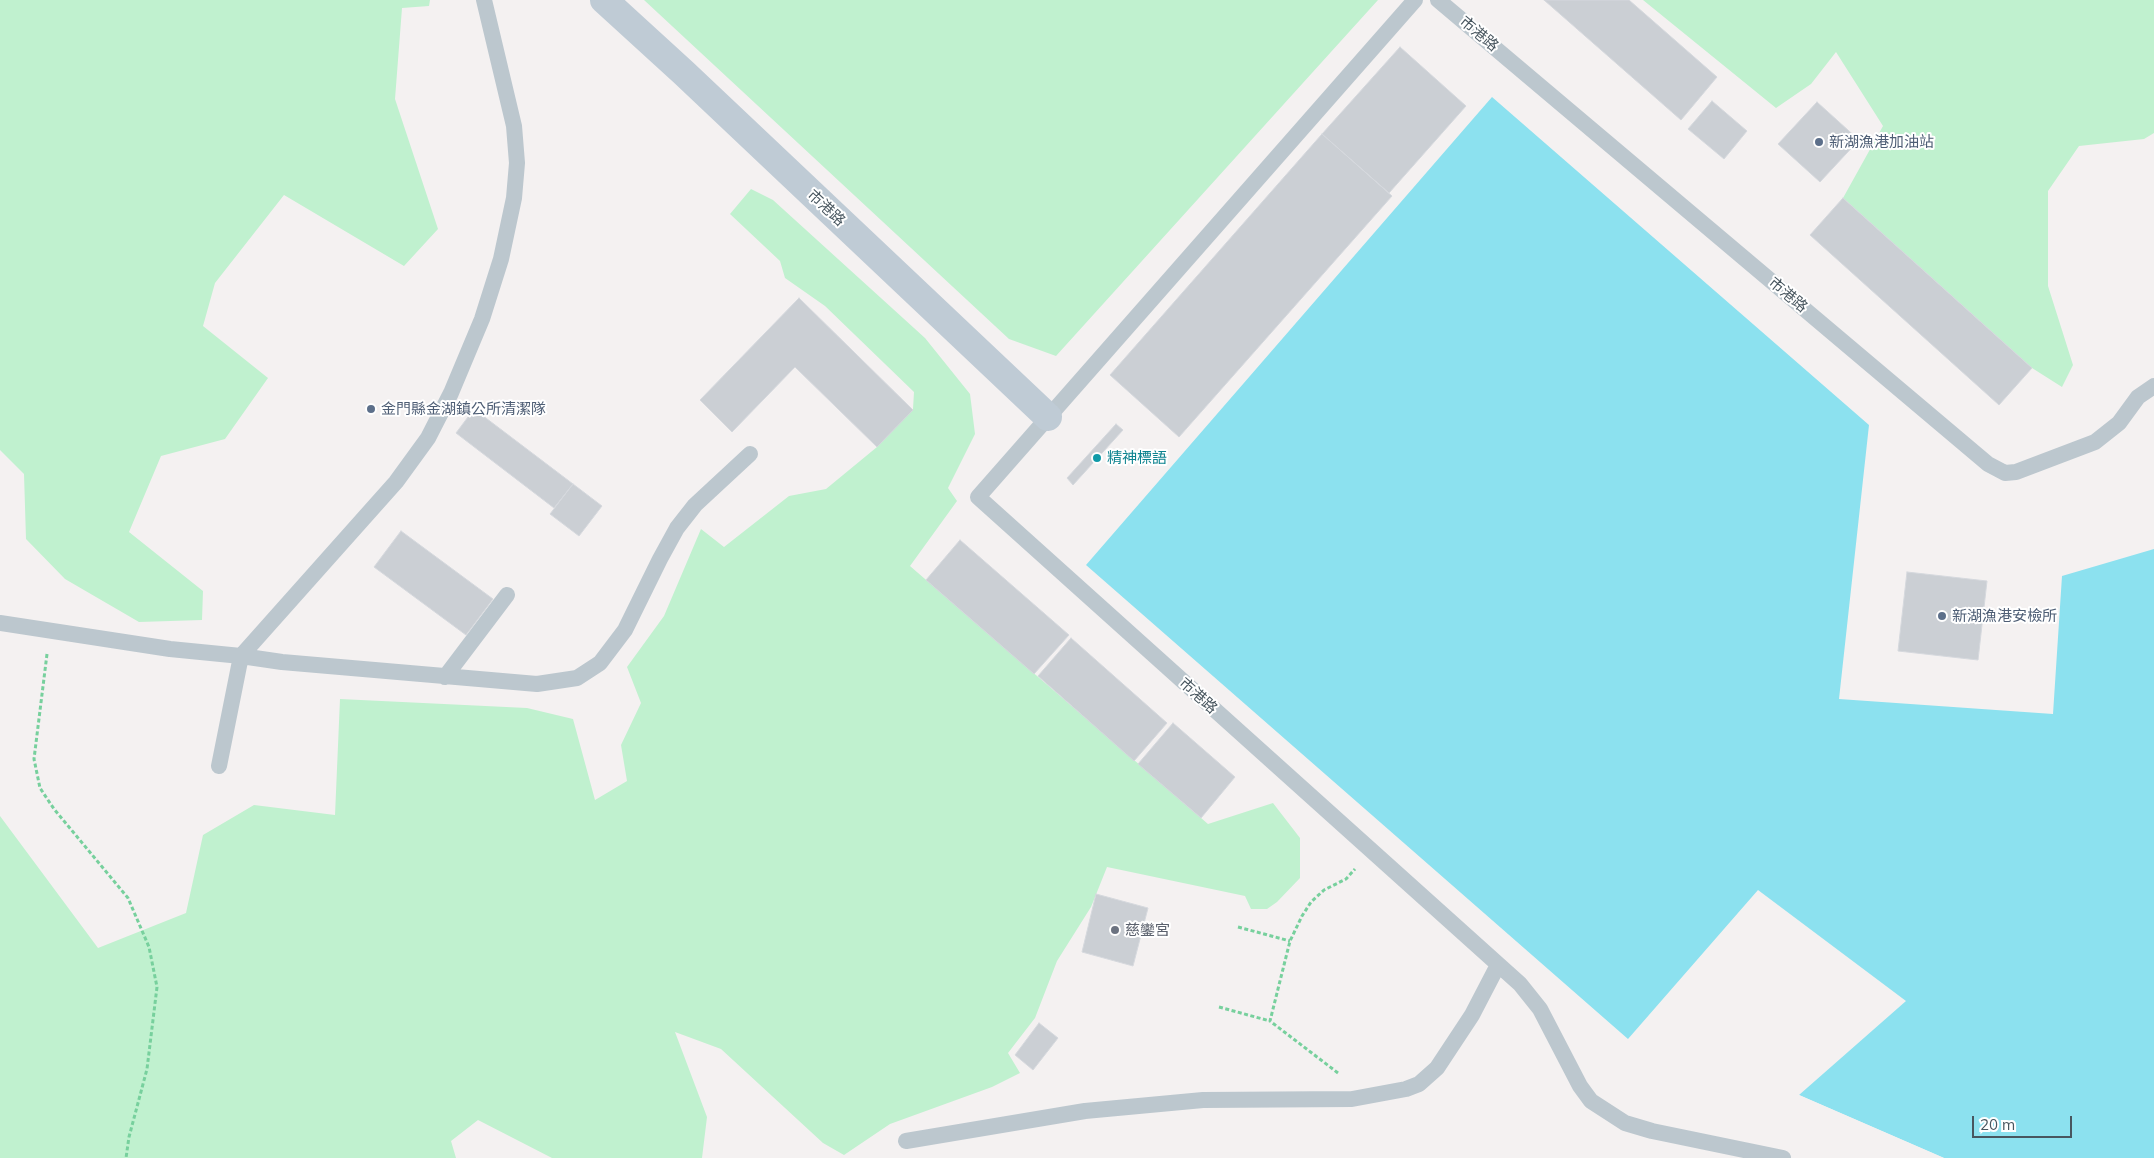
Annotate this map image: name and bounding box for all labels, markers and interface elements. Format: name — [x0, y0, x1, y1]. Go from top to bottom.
street label: 市港路 — [1456, 13, 1502, 55]
place label: 新湖漁港加油站 — [1829, 133, 1934, 151]
marker: 新湖漁港加油站 — [1813, 136, 1825, 148]
street label: 市港路 — [803, 186, 849, 230]
street label: 市港路 — [1765, 274, 1811, 316]
place label: 金門縣金湖鎮公所清潔隊 — [381, 400, 546, 418]
marker: 金門縣金湖鎮公所清潔隊 — [365, 403, 377, 415]
place label: 精神標語 — [1107, 449, 1167, 467]
marker: 精神標語 — [1091, 452, 1103, 464]
place label: 新湖漁港安檢所 — [1952, 607, 2057, 625]
marker: 新湖漁港安檢所 — [1936, 610, 1948, 622]
street label: 市港路 — [1175, 674, 1221, 718]
place label: 慈鑾宮 — [1125, 921, 1170, 939]
marker: 慈鑾宮 — [1109, 924, 1121, 936]
scale bar — [1974, 1106, 2074, 1138]
text: 20 m — [1980, 1115, 2015, 1134]

